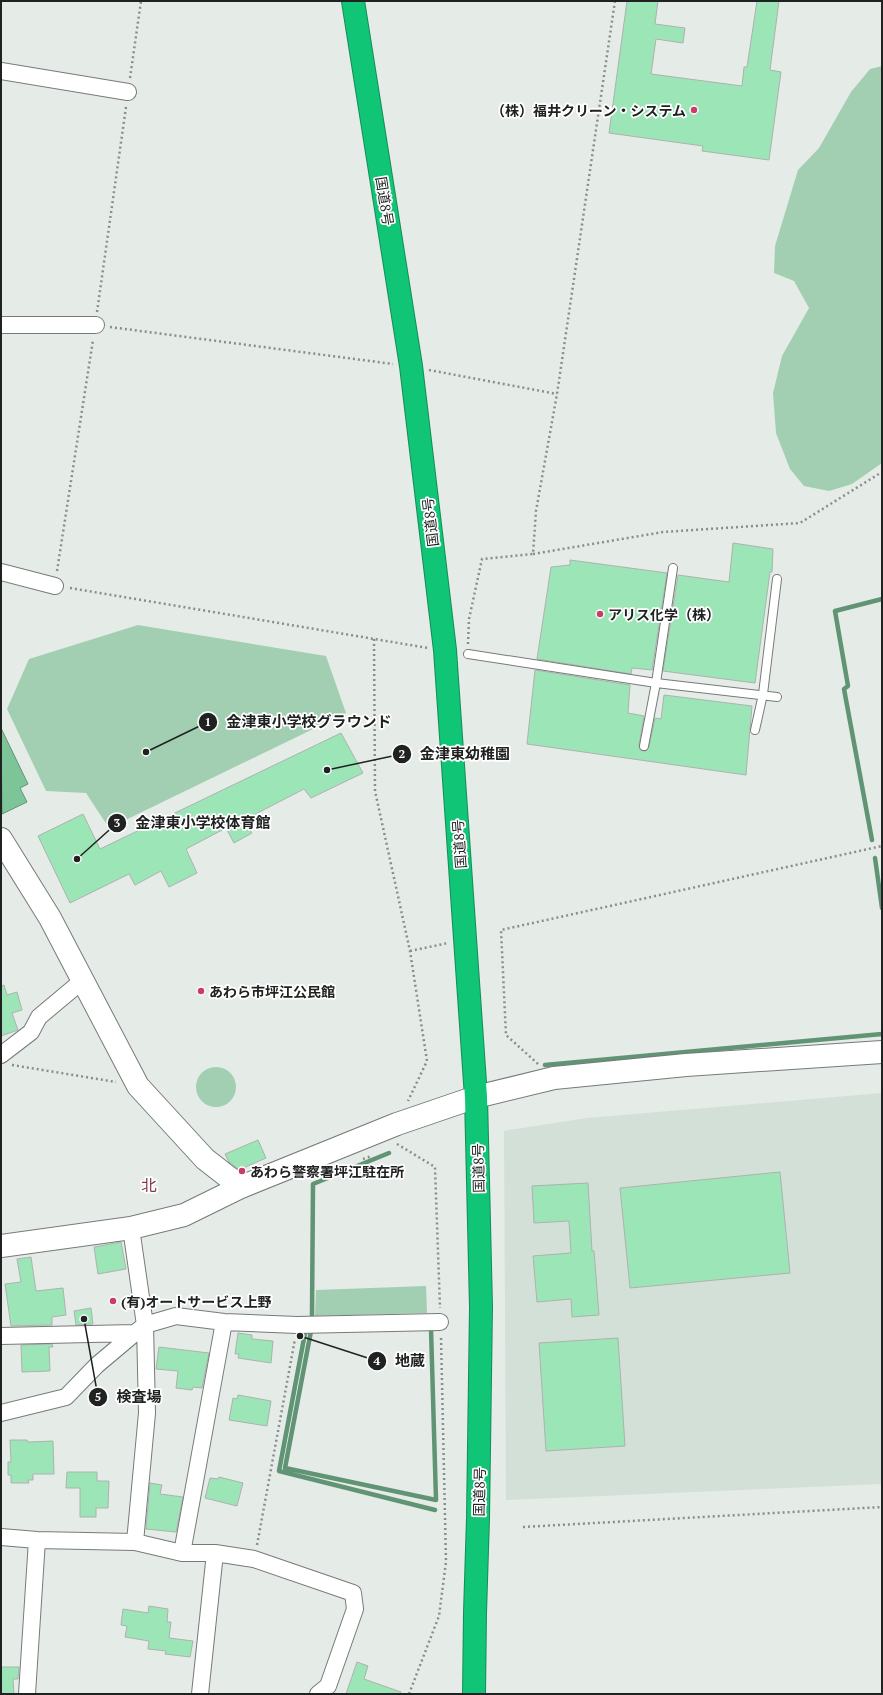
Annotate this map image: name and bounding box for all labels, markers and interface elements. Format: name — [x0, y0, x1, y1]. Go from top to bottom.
place label: （株）福井クリーン・システム — [491, 101, 686, 120]
marker: （株）福井クリーン・システム — [689, 105, 699, 115]
street label: 国道8号 — [372, 175, 398, 227]
street label: 国道8号 — [418, 496, 442, 548]
place label: アリス化学（株） — [608, 605, 720, 624]
marker: アリス化学（株） — [595, 609, 605, 619]
callout: 金津東小学校グラウンド — [198, 708, 399, 735]
text: 金津東小学校グラウンド — [226, 711, 392, 731]
text: 1 — [205, 714, 211, 729]
callout: 金津東幼稚園 — [392, 740, 518, 767]
text: 金津東幼稚園 — [420, 743, 510, 763]
text: 2 — [399, 746, 406, 761]
callout: 金津東小学校体育館 — [107, 809, 278, 836]
text: 金津東小学校体育館 — [135, 812, 271, 832]
text: 3 — [114, 815, 121, 830]
street label: 国道8号 — [448, 819, 470, 869]
place label: あわら市坪江公民館 — [209, 982, 335, 1001]
marker: あわら市坪江公民館 — [196, 986, 206, 996]
street label: 国道8号 — [468, 1143, 488, 1193]
place label: あわら警察署坪江駐在所 — [250, 1162, 404, 1181]
marker: あわら警察署坪江駐在所 — [237, 1166, 247, 1176]
district label: 北 — [141, 1174, 157, 1196]
place label: (有)オートサービス上野 — [121, 1292, 272, 1311]
marker: (有)オートサービス上野 — [108, 1296, 118, 1306]
callout: 地蔵 — [367, 1347, 433, 1374]
text: 地蔵 — [395, 1350, 425, 1370]
text: 4 — [374, 1353, 381, 1368]
callout: 検査場 — [88, 1383, 169, 1410]
text: 検査場 — [116, 1386, 162, 1406]
text: 5 — [95, 1389, 101, 1404]
street label: 国道8号 — [469, 1467, 489, 1517]

